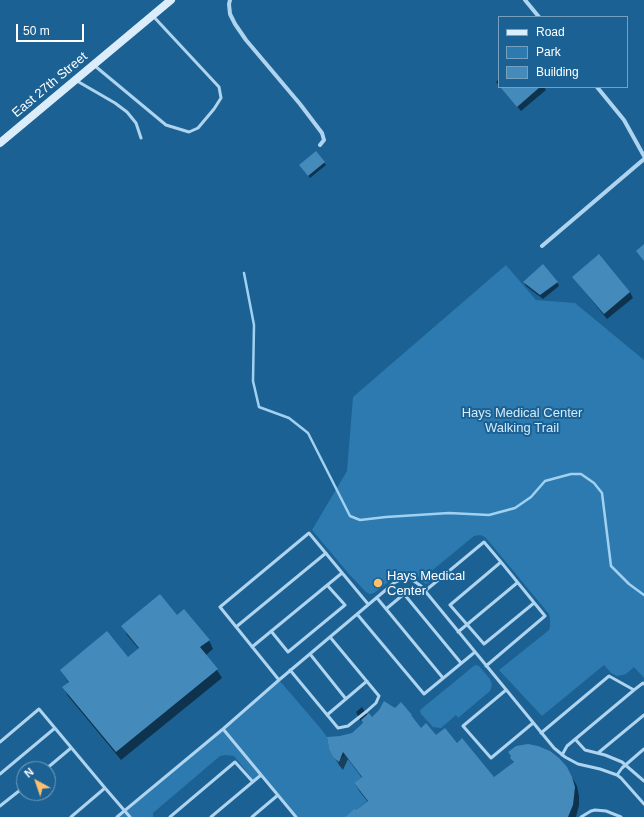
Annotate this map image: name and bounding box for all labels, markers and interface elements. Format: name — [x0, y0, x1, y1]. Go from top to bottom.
scale bar — [18, 16, 86, 42]
legend — [498, 16, 628, 88]
text: 50 m — [23, 24, 50, 38]
text: Road — [536, 25, 565, 39]
text: Park — [536, 45, 561, 59]
street label: East 27th Street — [9, 49, 91, 121]
text: Building — [536, 65, 579, 79]
park label: Hays Medical Center Walking Trail — [462, 405, 582, 436]
place label: Hays Medical Center — [387, 568, 465, 599]
marker: Hays Medical Center — [372, 577, 384, 589]
north arrow — [16, 761, 56, 801]
text: N — [22, 765, 36, 780]

